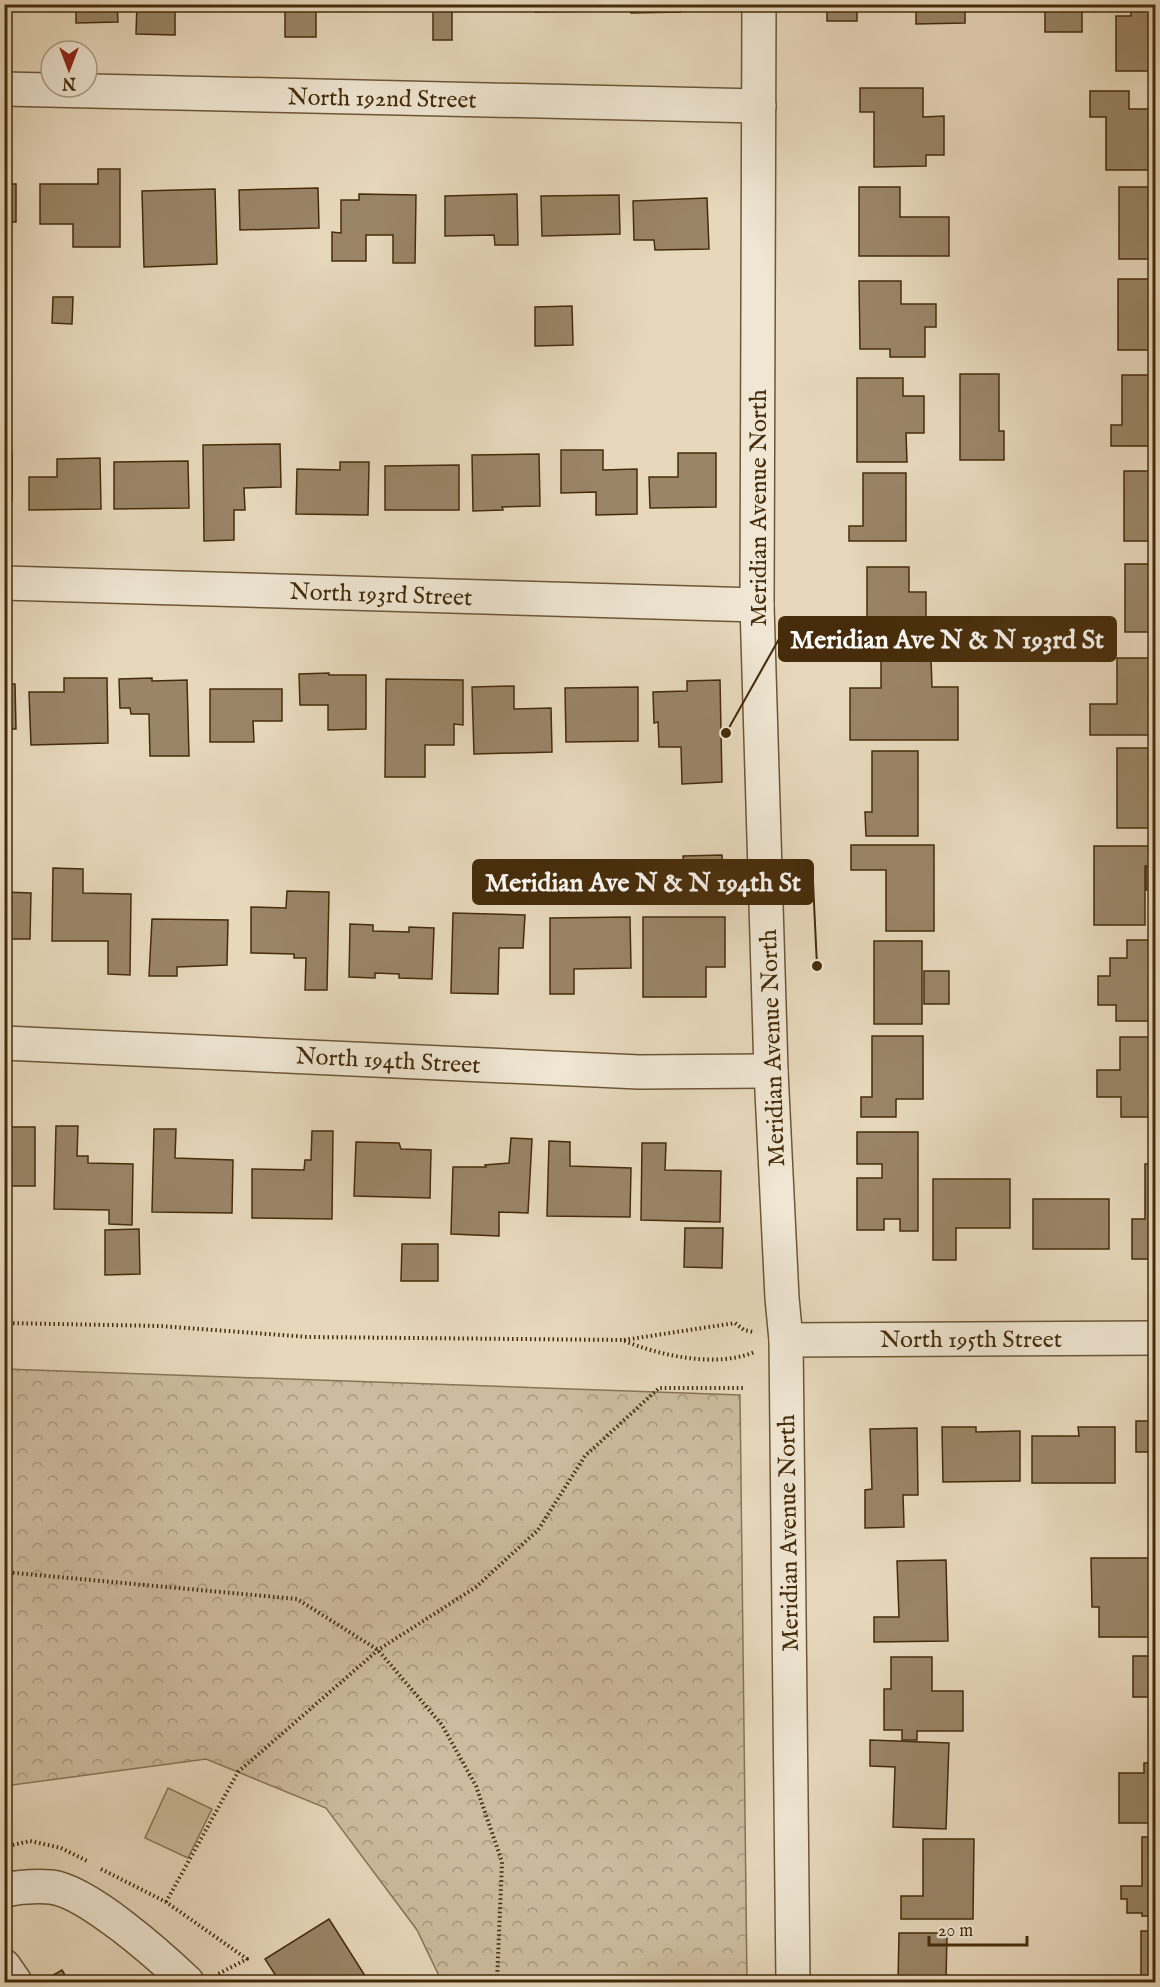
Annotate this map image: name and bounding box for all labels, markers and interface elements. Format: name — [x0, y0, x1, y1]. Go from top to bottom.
north arrow — [39, 39, 99, 99]
text: N — [62, 72, 77, 92]
street label: North 192nd Street — [287, 82, 477, 117]
street label: Meridian Avenue North — [744, 389, 775, 627]
street label: North 193rd Street — [289, 577, 473, 614]
callout: Meridian Ave N & N 193rd St — [779, 617, 1116, 661]
text: Meridian Ave N & N 193rd St — [790, 624, 1104, 657]
callout: Meridian Ave N & N 194th St — [473, 860, 813, 904]
text: Meridian Ave N & N 194th St — [485, 867, 801, 900]
street label: Meridian Avenue North — [754, 929, 793, 1167]
street label: North 194th Street — [295, 1041, 481, 1082]
street label: North 195th Street — [880, 1325, 1062, 1356]
street label: Meridian Avenue North — [772, 1414, 807, 1652]
scale bar — [929, 1909, 1026, 1947]
text: 20 m — [938, 1920, 973, 1943]

